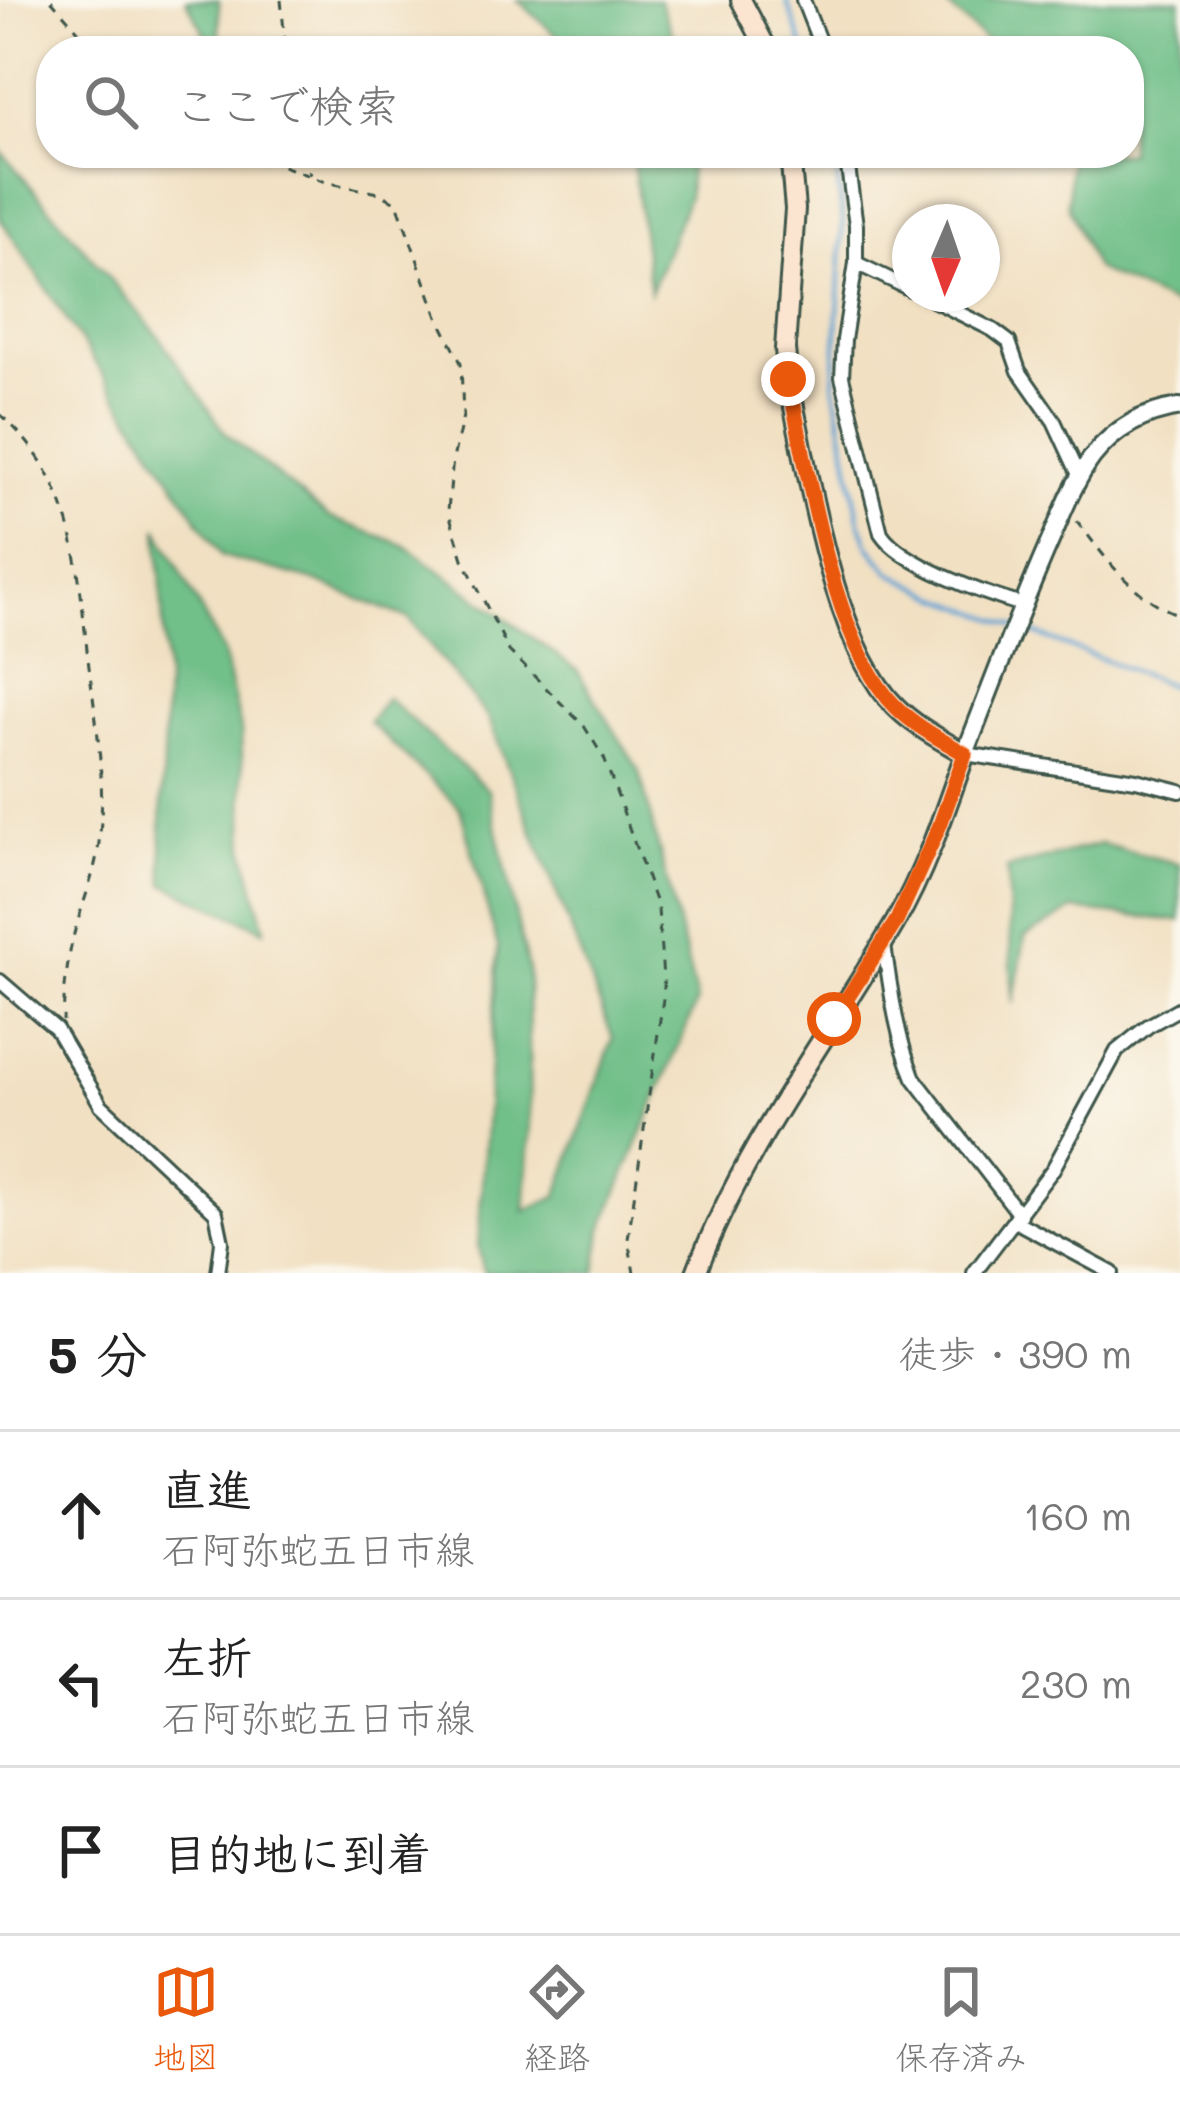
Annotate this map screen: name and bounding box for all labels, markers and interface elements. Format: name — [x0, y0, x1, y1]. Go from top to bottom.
search box — [36, 36, 1144, 168]
icon: search — [78, 69, 144, 135]
text: ここで検索 — [174, 75, 399, 133]
north arrow — [892, 204, 1000, 312]
route end — [761, 352, 815, 406]
route start — [807, 992, 861, 1046]
text: 5 分 — [48, 1319, 147, 1386]
text: 徒歩 · 390 m — [899, 1327, 1132, 1378]
text: 直進 — [162, 1459, 252, 1517]
icon: ahead — [48, 1482, 114, 1548]
text: 160 m — [1023, 1489, 1132, 1540]
text: 石阿弥蛇五日市線 — [162, 1523, 474, 1574]
text: 左折 — [162, 1627, 252, 1685]
icon: left — [48, 1650, 114, 1716]
text: 230 m — [1020, 1657, 1132, 1708]
text: 石阿弥蛇五日市線 — [162, 1691, 474, 1742]
icon: arrive — [48, 1818, 114, 1884]
text: 目的地に到着 — [162, 1823, 432, 1881]
tab: 地図 — [153, 1959, 219, 2079]
tab: 経路 — [524, 1959, 590, 2079]
tab: 保存済み — [895, 1959, 1027, 2079]

